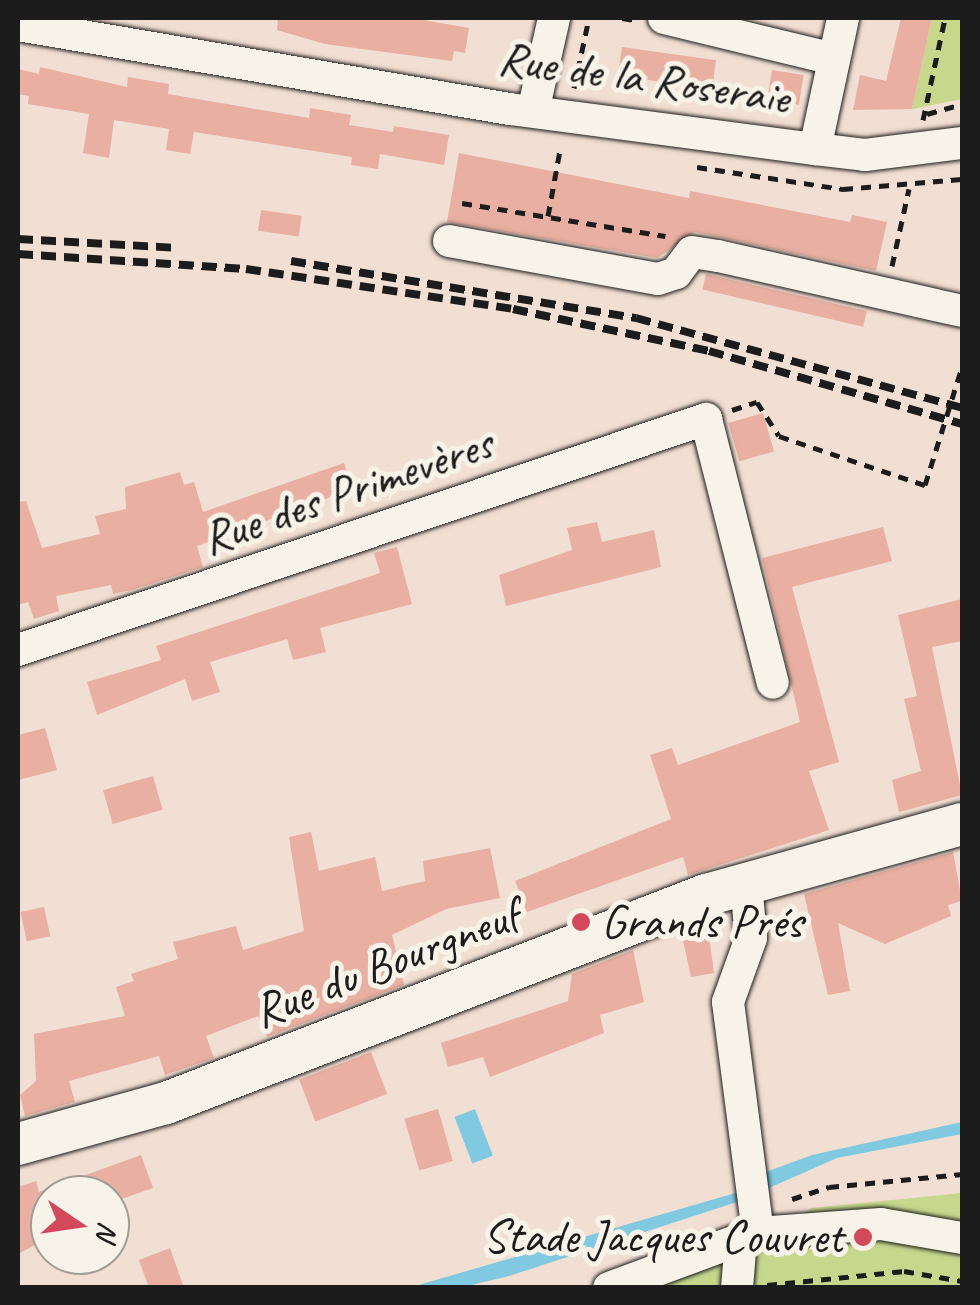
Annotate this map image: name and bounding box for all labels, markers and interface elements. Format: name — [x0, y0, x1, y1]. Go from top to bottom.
street label: Rue de la Roseraie — [495, 29, 793, 127]
street label: Rue des Primevères — [193, 414, 501, 568]
street label: Rue du Bourgneuf — [245, 886, 527, 1040]
place label: Grands Prés — [601, 893, 802, 951]
marker: Grands Prés — [570, 911, 592, 933]
north arrow — [30, 1175, 130, 1275]
place label: Stade Jacques Couvret — [482, 1208, 843, 1266]
text: N — [89, 1219, 127, 1244]
marker: Stade Jacques Couvret — [852, 1226, 874, 1248]

